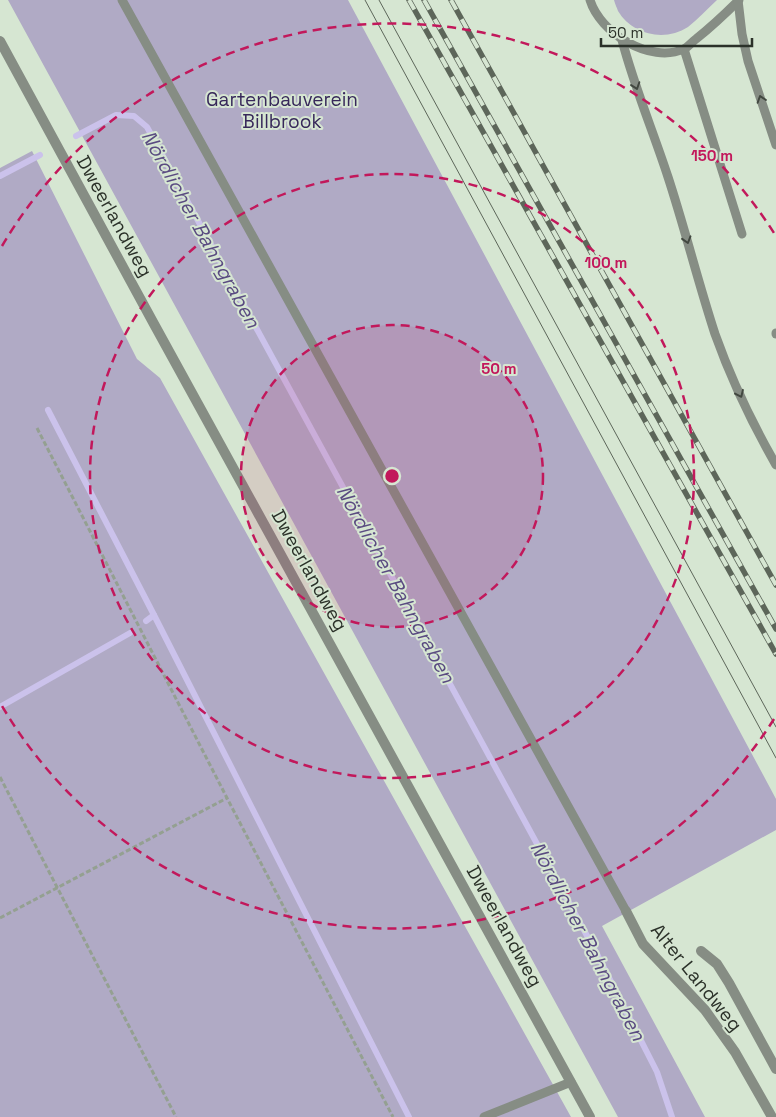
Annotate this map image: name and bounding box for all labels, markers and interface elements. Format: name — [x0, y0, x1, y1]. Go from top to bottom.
scale bar — [601, 15, 752, 47]
text: 50 m — [608, 23, 643, 42]
one-way arrow — [630, 82, 640, 90]
park label: Gartenbauverein Billbrook — [206, 87, 358, 134]
one-way arrow — [756, 95, 766, 104]
water label: Nördlicher Bahngraben — [136, 126, 267, 333]
text: 150 m — [691, 146, 733, 165]
street label: Dweerlandweg — [71, 151, 158, 281]
one-way arrow — [682, 236, 692, 244]
text: 100 m — [585, 253, 627, 272]
text: 50 m — [481, 359, 517, 378]
one-way arrow — [734, 389, 744, 398]
centre of rings — [383, 467, 401, 485]
water label: Nördlicher Bahngraben — [331, 481, 462, 688]
street label: Dweerlandweg — [266, 505, 353, 635]
water label: Nördlicher Bahngraben — [524, 837, 652, 1046]
street label: Dweerlandweg — [461, 861, 548, 991]
street label: Alter Landweg — [645, 918, 748, 1036]

